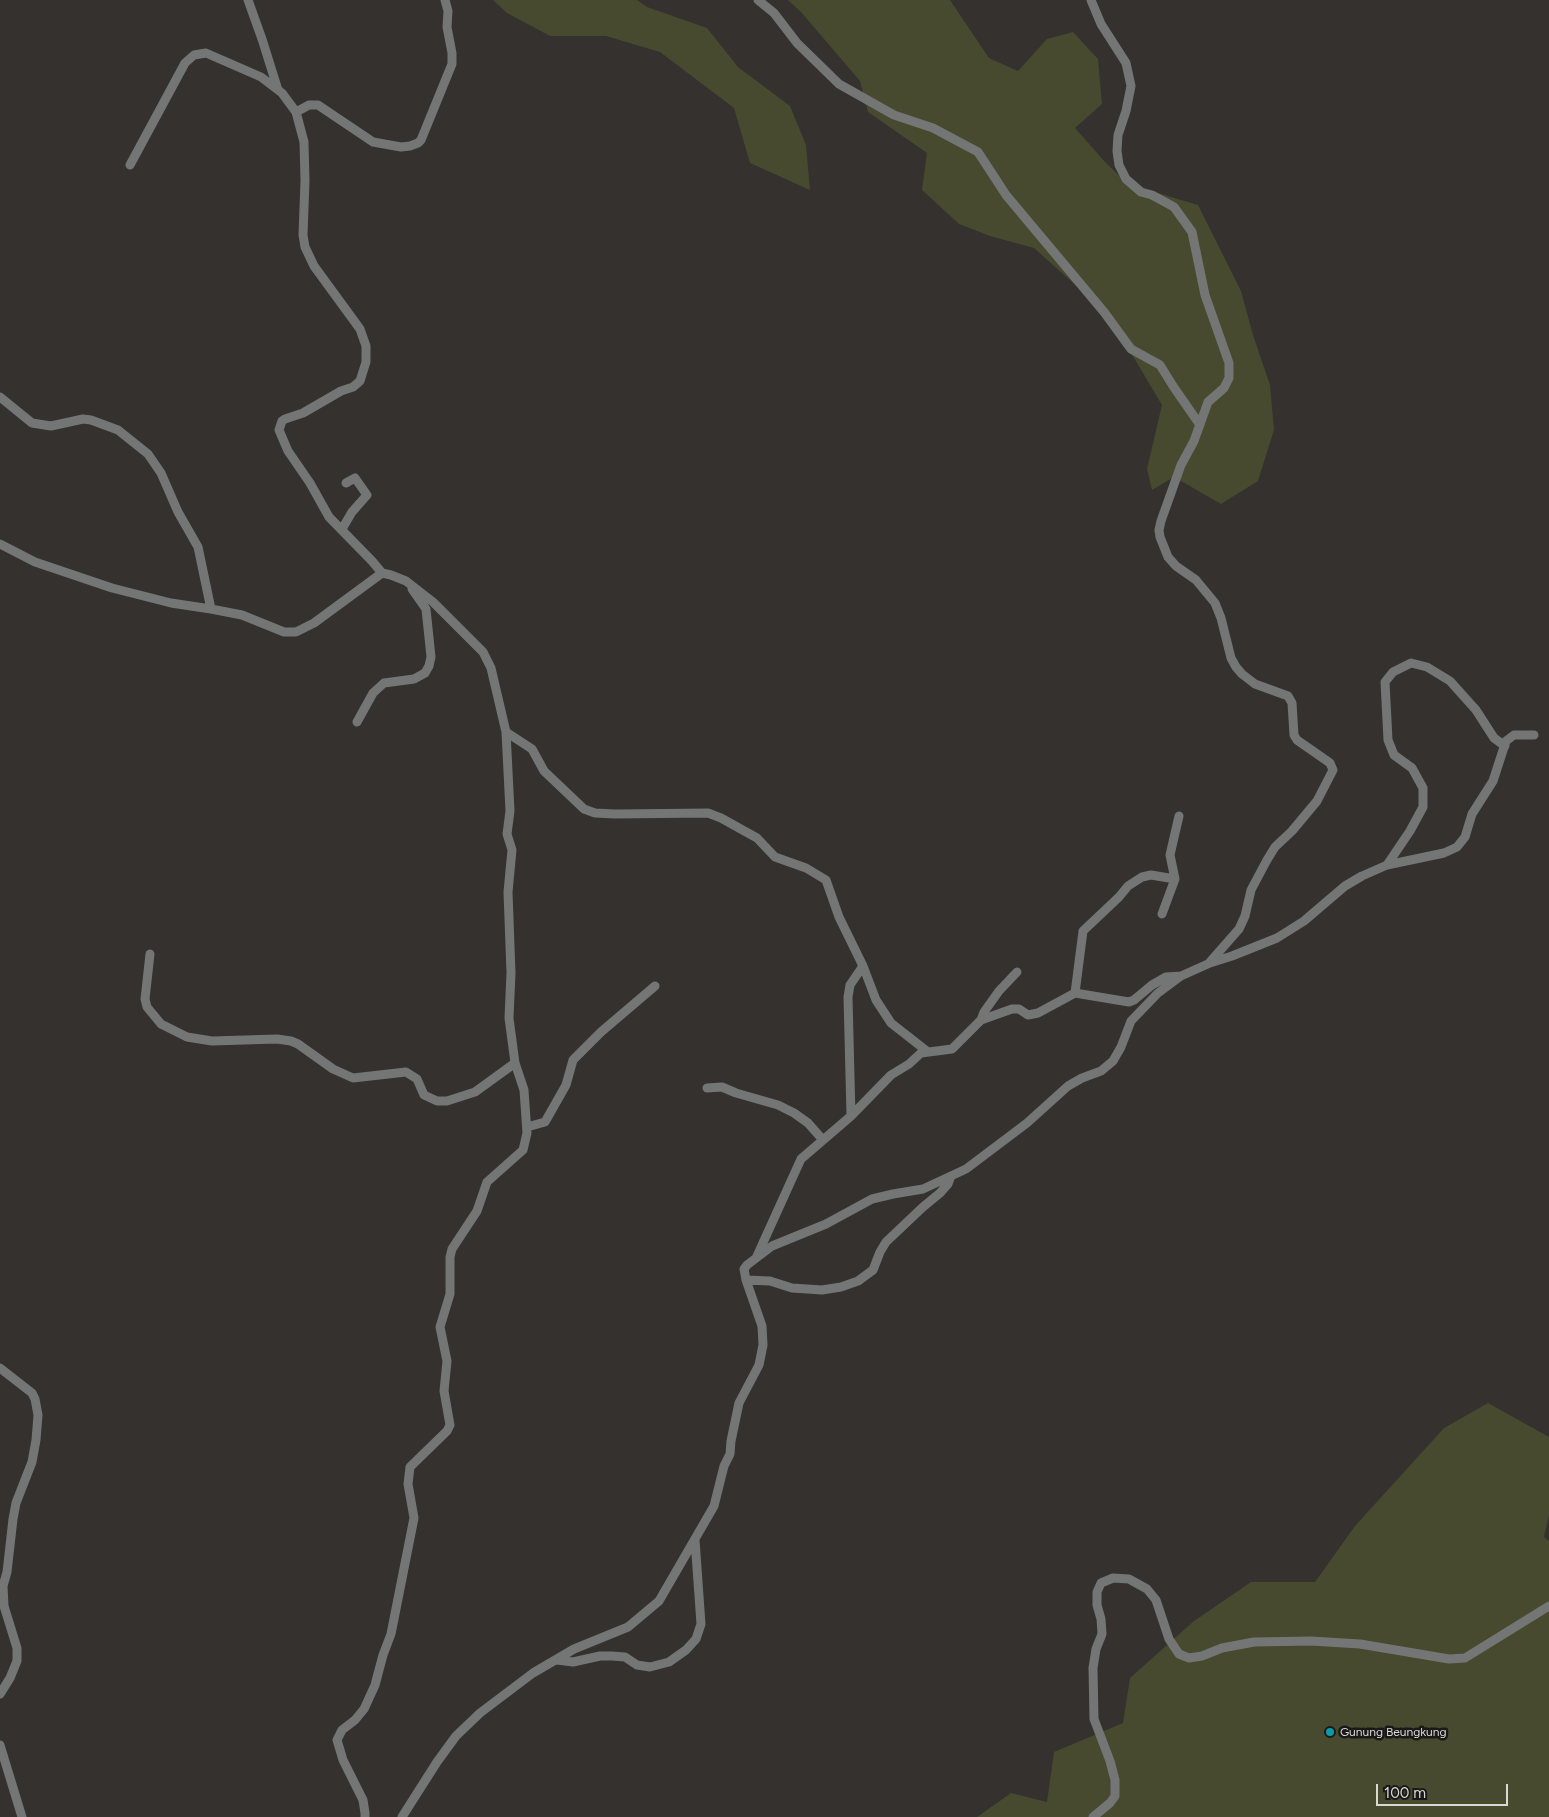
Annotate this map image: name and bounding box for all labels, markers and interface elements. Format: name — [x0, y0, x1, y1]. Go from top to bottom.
place label: Gunung Beungkung — [1340, 1725, 1446, 1739]
marker: Gunung Beungkung — [1324, 1726, 1336, 1738]
scale bar — [1379, 1774, 1512, 1806]
text: 100 m — [1384, 1784, 1426, 1802]

